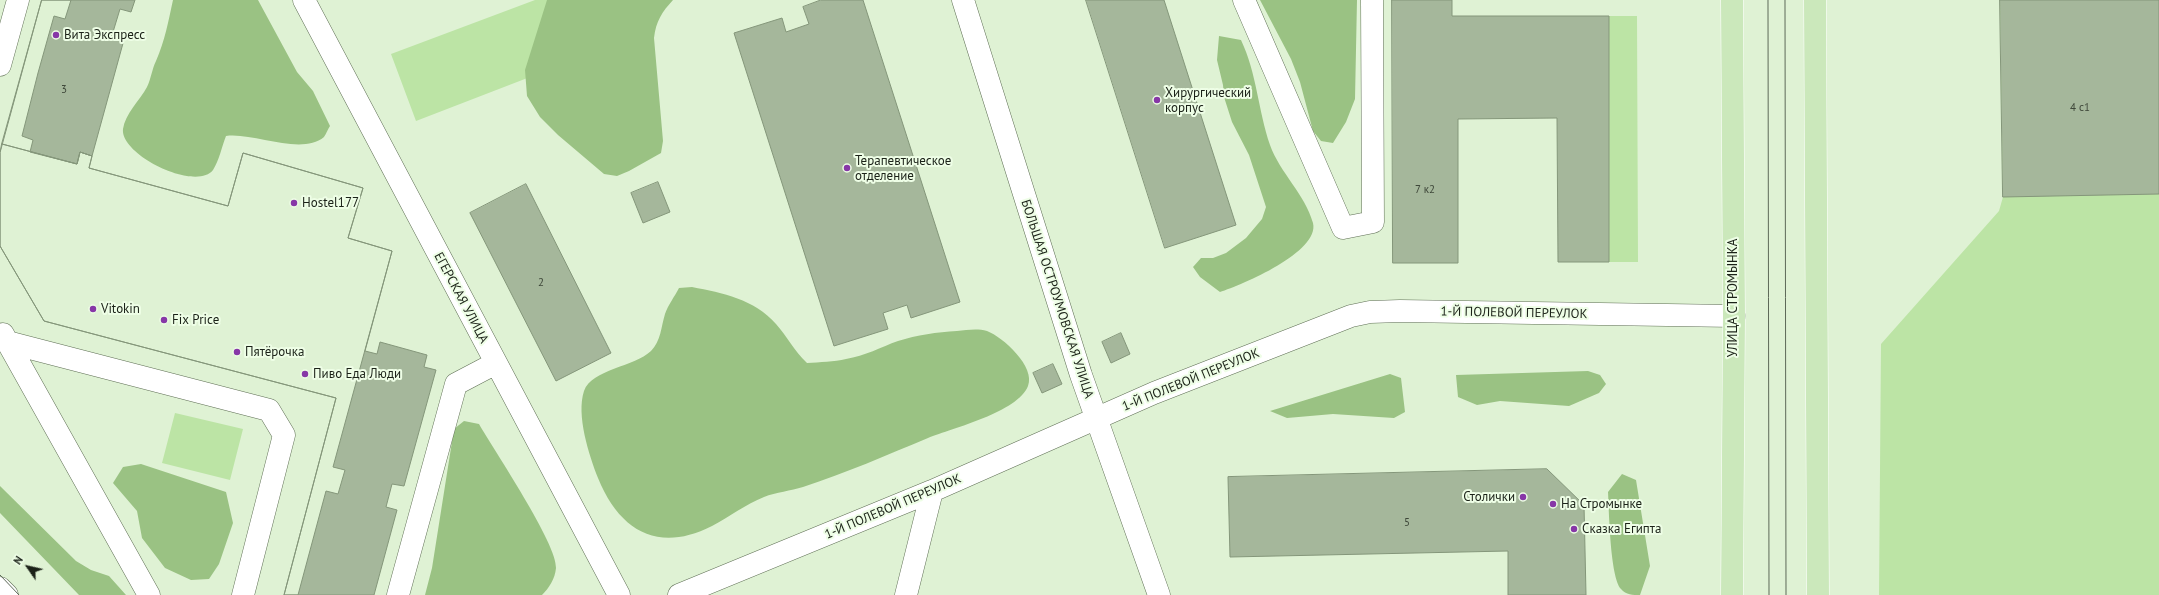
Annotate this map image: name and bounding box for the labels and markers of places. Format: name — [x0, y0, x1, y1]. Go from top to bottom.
place label: Вита Экспресс — [64, 27, 145, 43]
marker: Вита Экспресс — [51, 30, 61, 40]
place label: Хирургический корпус — [1165, 85, 1251, 116]
marker: Хирургический корпус — [1152, 95, 1162, 105]
place label: Терапевтическое отделение — [855, 153, 951, 184]
marker: Терапевтическое отделение — [842, 163, 852, 173]
place label: Hostel177 — [302, 195, 359, 211]
marker: Hostel177 — [289, 198, 299, 208]
place label: Vitokin — [101, 301, 140, 317]
marker: Vitokin — [88, 304, 98, 314]
place label: Fix Price — [172, 312, 219, 328]
marker: Fix Price — [159, 315, 169, 325]
place label: Пятёрочка — [245, 344, 304, 360]
marker: Пятёрочка — [232, 347, 242, 357]
place label: Пиво Еда Люди — [313, 366, 401, 382]
marker: Пиво Еда Люди — [300, 369, 310, 379]
place label: Столички — [1463, 489, 1515, 505]
marker: Столички — [1518, 492, 1528, 502]
place label: На Стромынке — [1561, 496, 1642, 512]
marker: На Стромынке — [1548, 499, 1558, 509]
place label: Сказка Египта — [1582, 521, 1661, 537]
marker: Сказка Египта — [1569, 524, 1579, 534]

